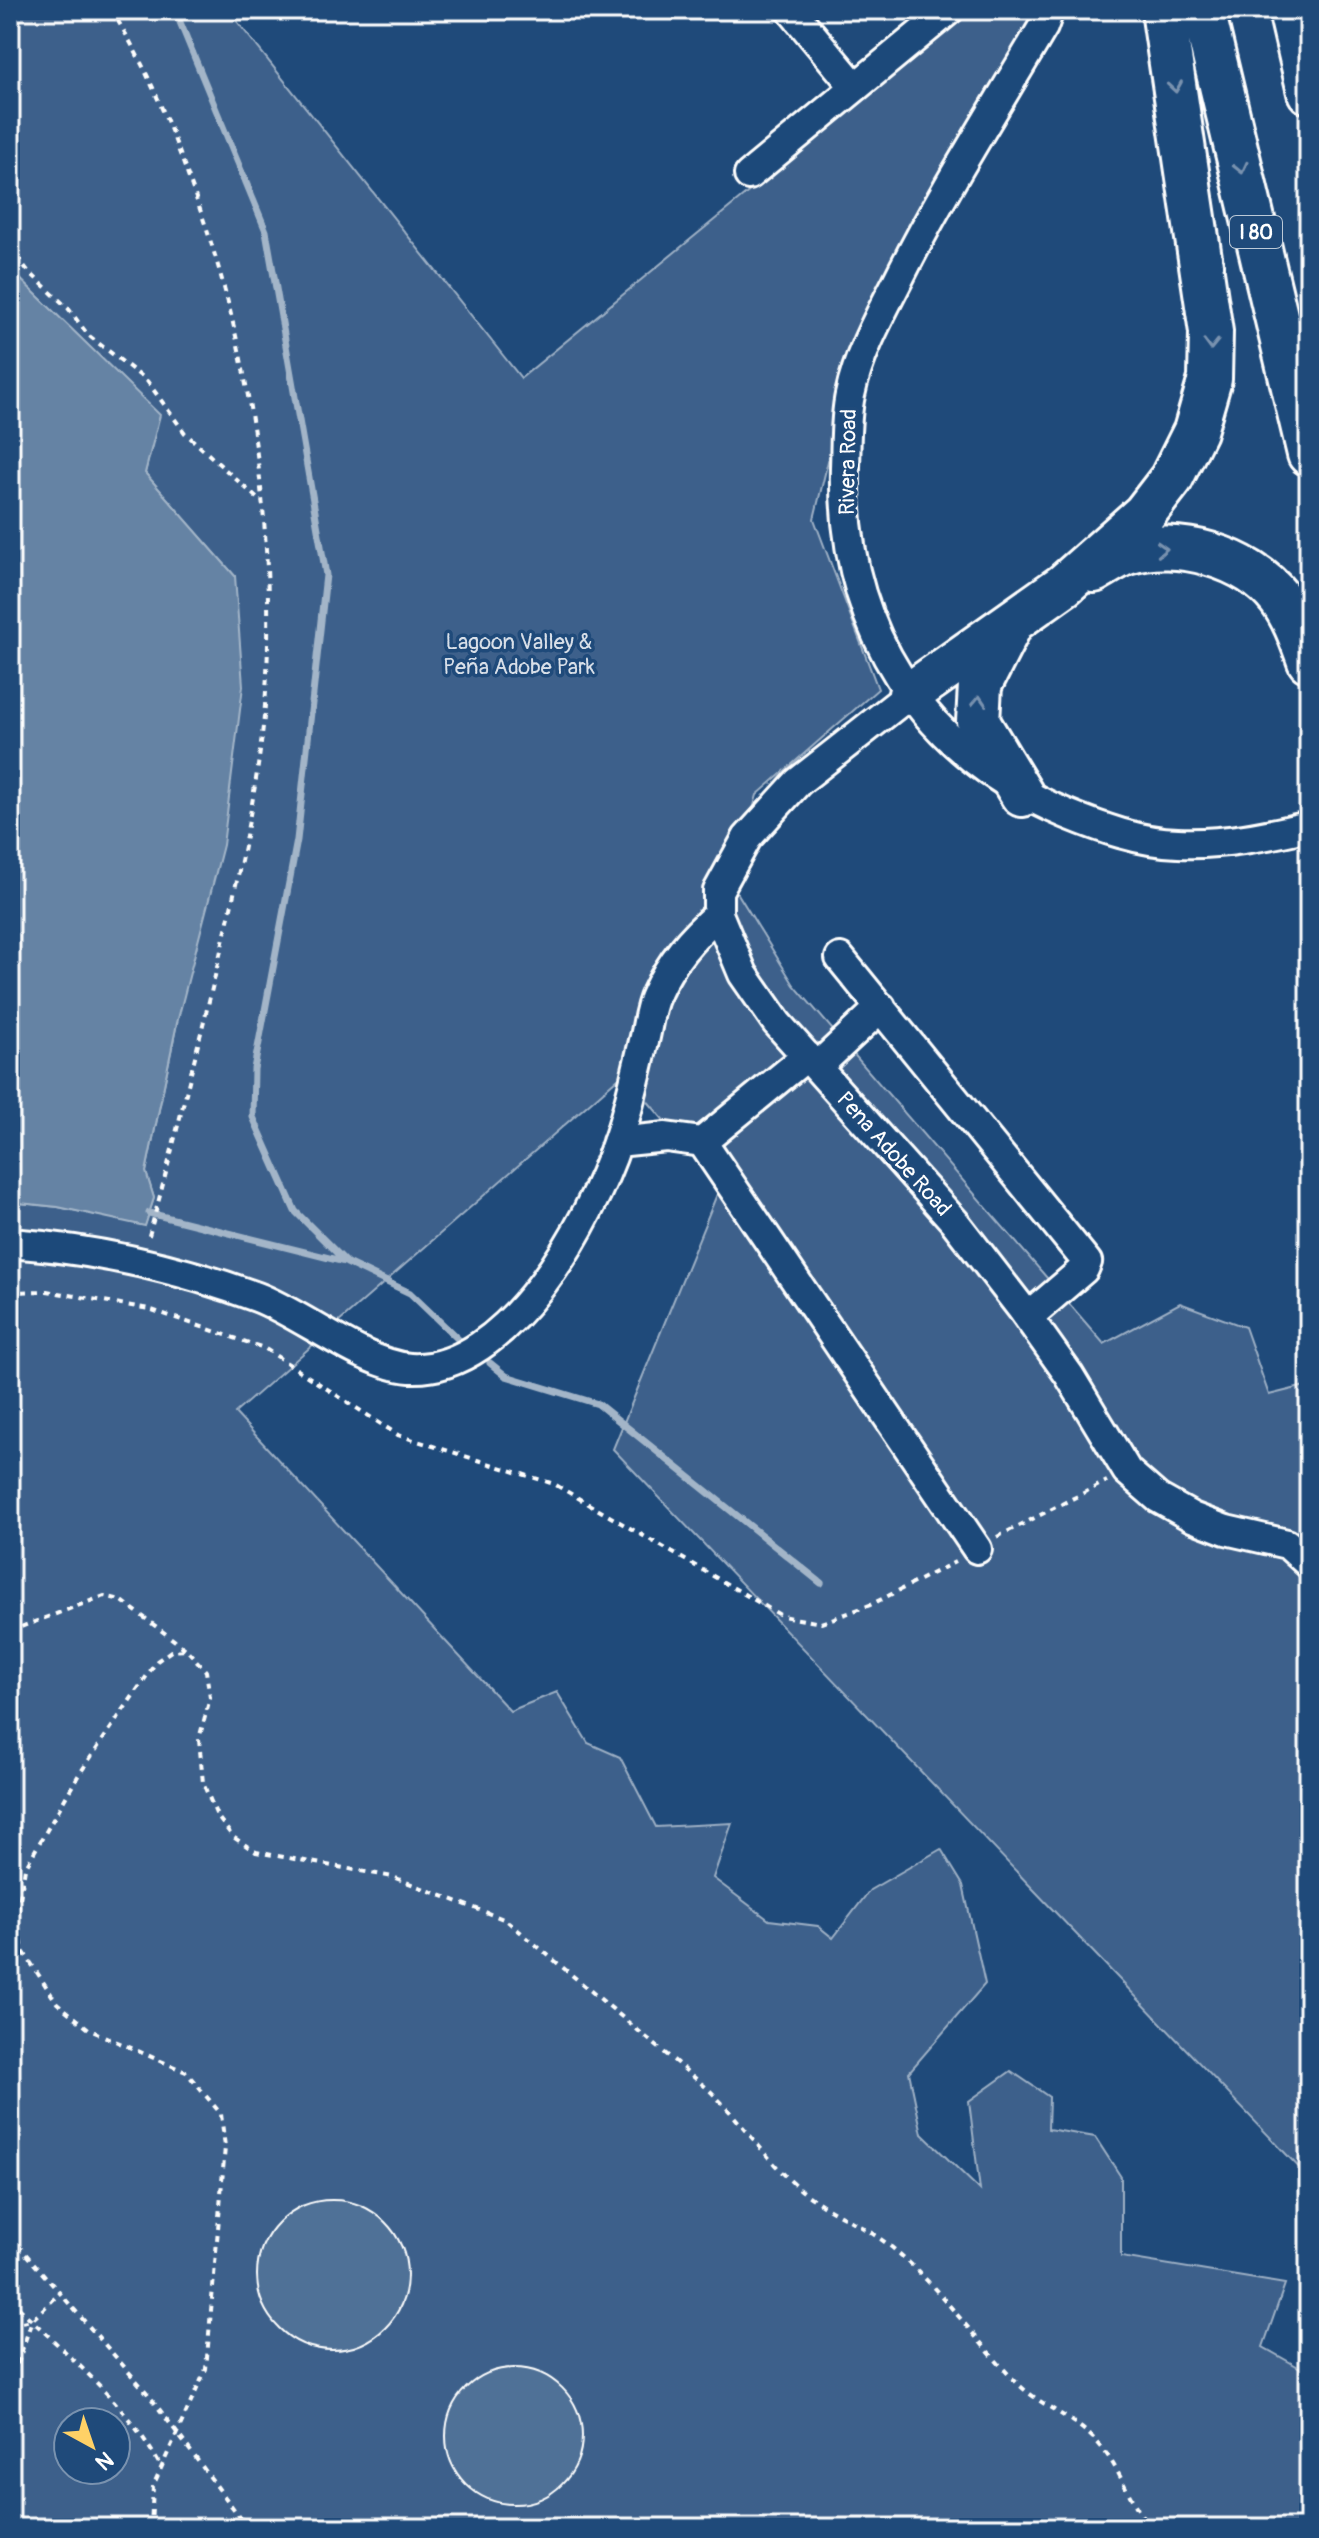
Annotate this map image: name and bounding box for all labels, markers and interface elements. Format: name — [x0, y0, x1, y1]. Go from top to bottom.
one-way arrow — [1166, 80, 1183, 94]
one-way arrow — [1232, 160, 1249, 174]
road number: I 80 — [1230, 216, 1282, 248]
one-way arrow — [1202, 338, 1219, 351]
street label: Rivera Road — [833, 409, 863, 515]
one-way arrow — [1156, 541, 1169, 558]
park label: Lagoon Valley & Peña Adobe Park — [443, 628, 595, 681]
one-way arrow — [970, 694, 987, 707]
street label: Pena Adobe Road — [831, 1086, 957, 1222]
north arrow — [52, 2406, 132, 2486]
text: N — [89, 2445, 119, 2476]

